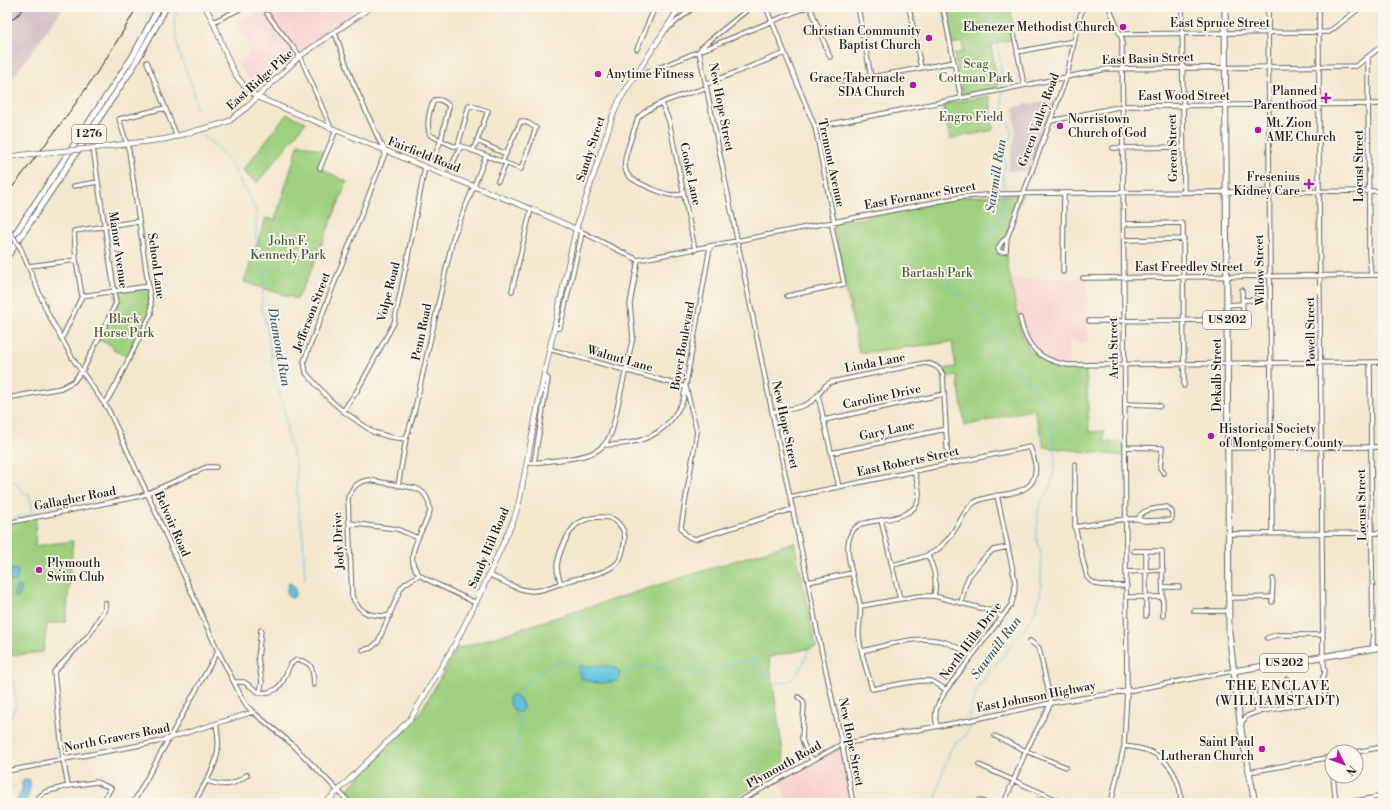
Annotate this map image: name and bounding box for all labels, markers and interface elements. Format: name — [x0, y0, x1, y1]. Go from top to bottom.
street label: East Spruce Street — [1170, 16, 1271, 31]
place label: Ebenezer Methodist Church — [963, 20, 1115, 35]
marker: Ebenezer Methodist Church — [1118, 22, 1128, 32]
place label: Christian Community Baptist Church — [803, 24, 921, 53]
marker: Christian Community Baptist Church — [924, 33, 934, 43]
street label: East Ridge Pike — [224, 46, 296, 114]
street label: East Basin Street — [1102, 50, 1195, 68]
park label: Scag Cottman Park — [939, 57, 1014, 86]
street label: New Hope Street — [705, 61, 737, 153]
place label: Anytime Fitness — [605, 67, 694, 82]
marker: Anytime Fitness — [593, 69, 603, 79]
place label: Grace Tabernacle SDA Church — [809, 71, 905, 100]
street label: Green Valley Road — [1015, 71, 1063, 169]
marker: Grace Tabernacle SDA Church — [908, 80, 918, 90]
place label: Planned Parenthood — [1253, 84, 1317, 113]
street label: East Wood Street — [1138, 89, 1231, 104]
marker: Planned Parenthood — [1320, 92, 1332, 104]
park label: Engro Field — [939, 110, 1003, 125]
place label: Norristown Church of God — [1068, 112, 1147, 141]
street label: Green Street — [1165, 113, 1181, 182]
street label: Sandy Street — [573, 114, 609, 184]
place label: Mt. Zion AME Church — [1265, 116, 1336, 145]
street label: Tremont Avenue — [814, 118, 848, 208]
marker: Norristown Church of God — [1055, 121, 1065, 131]
road number: I 276 — [72, 125, 106, 143]
marker: Mt. Zion AME Church — [1253, 125, 1263, 135]
street label: Locust Street — [1352, 129, 1367, 202]
street label: Fairfield Road — [386, 134, 463, 176]
water label: Sawmill Run — [982, 137, 1010, 214]
street label: Cooke Lane — [676, 141, 704, 207]
place label: Fresenius Kidney Care — [1234, 170, 1300, 199]
marker: Fresenius Kidney Care — [1303, 178, 1315, 190]
street label: East Fornance Street — [863, 179, 978, 213]
street label: Manor Avenue — [105, 210, 131, 290]
street label: School Lane — [144, 232, 168, 300]
street label: Willow Street — [1252, 233, 1268, 307]
park label: John F. Kennedy Park — [250, 234, 326, 263]
street label: Volpe Road — [374, 260, 404, 324]
street label: East Freedley Street — [1135, 260, 1244, 275]
park label: Bartash Park — [901, 266, 973, 281]
street label: Jefferson Street — [290, 269, 334, 355]
street label: Powell Street — [1303, 296, 1319, 367]
street label: Boyer Boulevard — [668, 300, 698, 393]
street label: Penn Road — [409, 302, 435, 362]
water label: Diamond Run — [264, 305, 294, 388]
road number: US 202 — [1203, 311, 1251, 329]
park label: Black Horse Park — [94, 312, 155, 341]
street label: Arch Street — [1106, 316, 1122, 380]
street label: Dekalb Street — [1210, 337, 1225, 412]
street label: Walnut Lane — [584, 342, 655, 376]
street label: Linda Lane — [843, 350, 907, 376]
street label: New Hope Street — [768, 379, 802, 471]
street label: Caroline Drive — [841, 381, 923, 413]
street label: Gary Lane — [858, 418, 916, 444]
place label: Historical Society of Montgomery County — [1219, 422, 1344, 451]
marker: Historical Society of Montgomery County — [1206, 431, 1216, 441]
street label: East Roberts Street — [855, 444, 961, 480]
street label: Locust Street — [1354, 468, 1370, 541]
street label: Gallagher Road — [33, 484, 117, 514]
street label: Belvoir Road — [150, 488, 193, 559]
street label: Sandy Hill Road — [465, 505, 513, 591]
street label: Jody Drive — [330, 512, 348, 571]
place label: Plymouth Swim Club — [47, 556, 105, 585]
marker: Plymouth Swim Club — [34, 565, 44, 575]
street label: North Hills Drive — [937, 599, 1005, 683]
water label: Sawmill Run — [967, 613, 1025, 683]
road number: US 202 — [1260, 654, 1308, 672]
street label: East Johnson Highway — [975, 678, 1097, 716]
district label: THE ENCLAVE (WILLIAMSTADT) — [1215, 678, 1341, 709]
street label: New Hope Street — [835, 696, 867, 788]
street label: North Gravers Road — [63, 720, 171, 756]
place label: Saint Paul Lutheran Church — [1160, 735, 1254, 764]
street label: Plymouth Road — [744, 738, 824, 792]
marker: Saint Paul Lutheran Church — [1257, 744, 1267, 754]
north arrow — [1324, 744, 1364, 784]
text: N — [1342, 762, 1359, 778]

